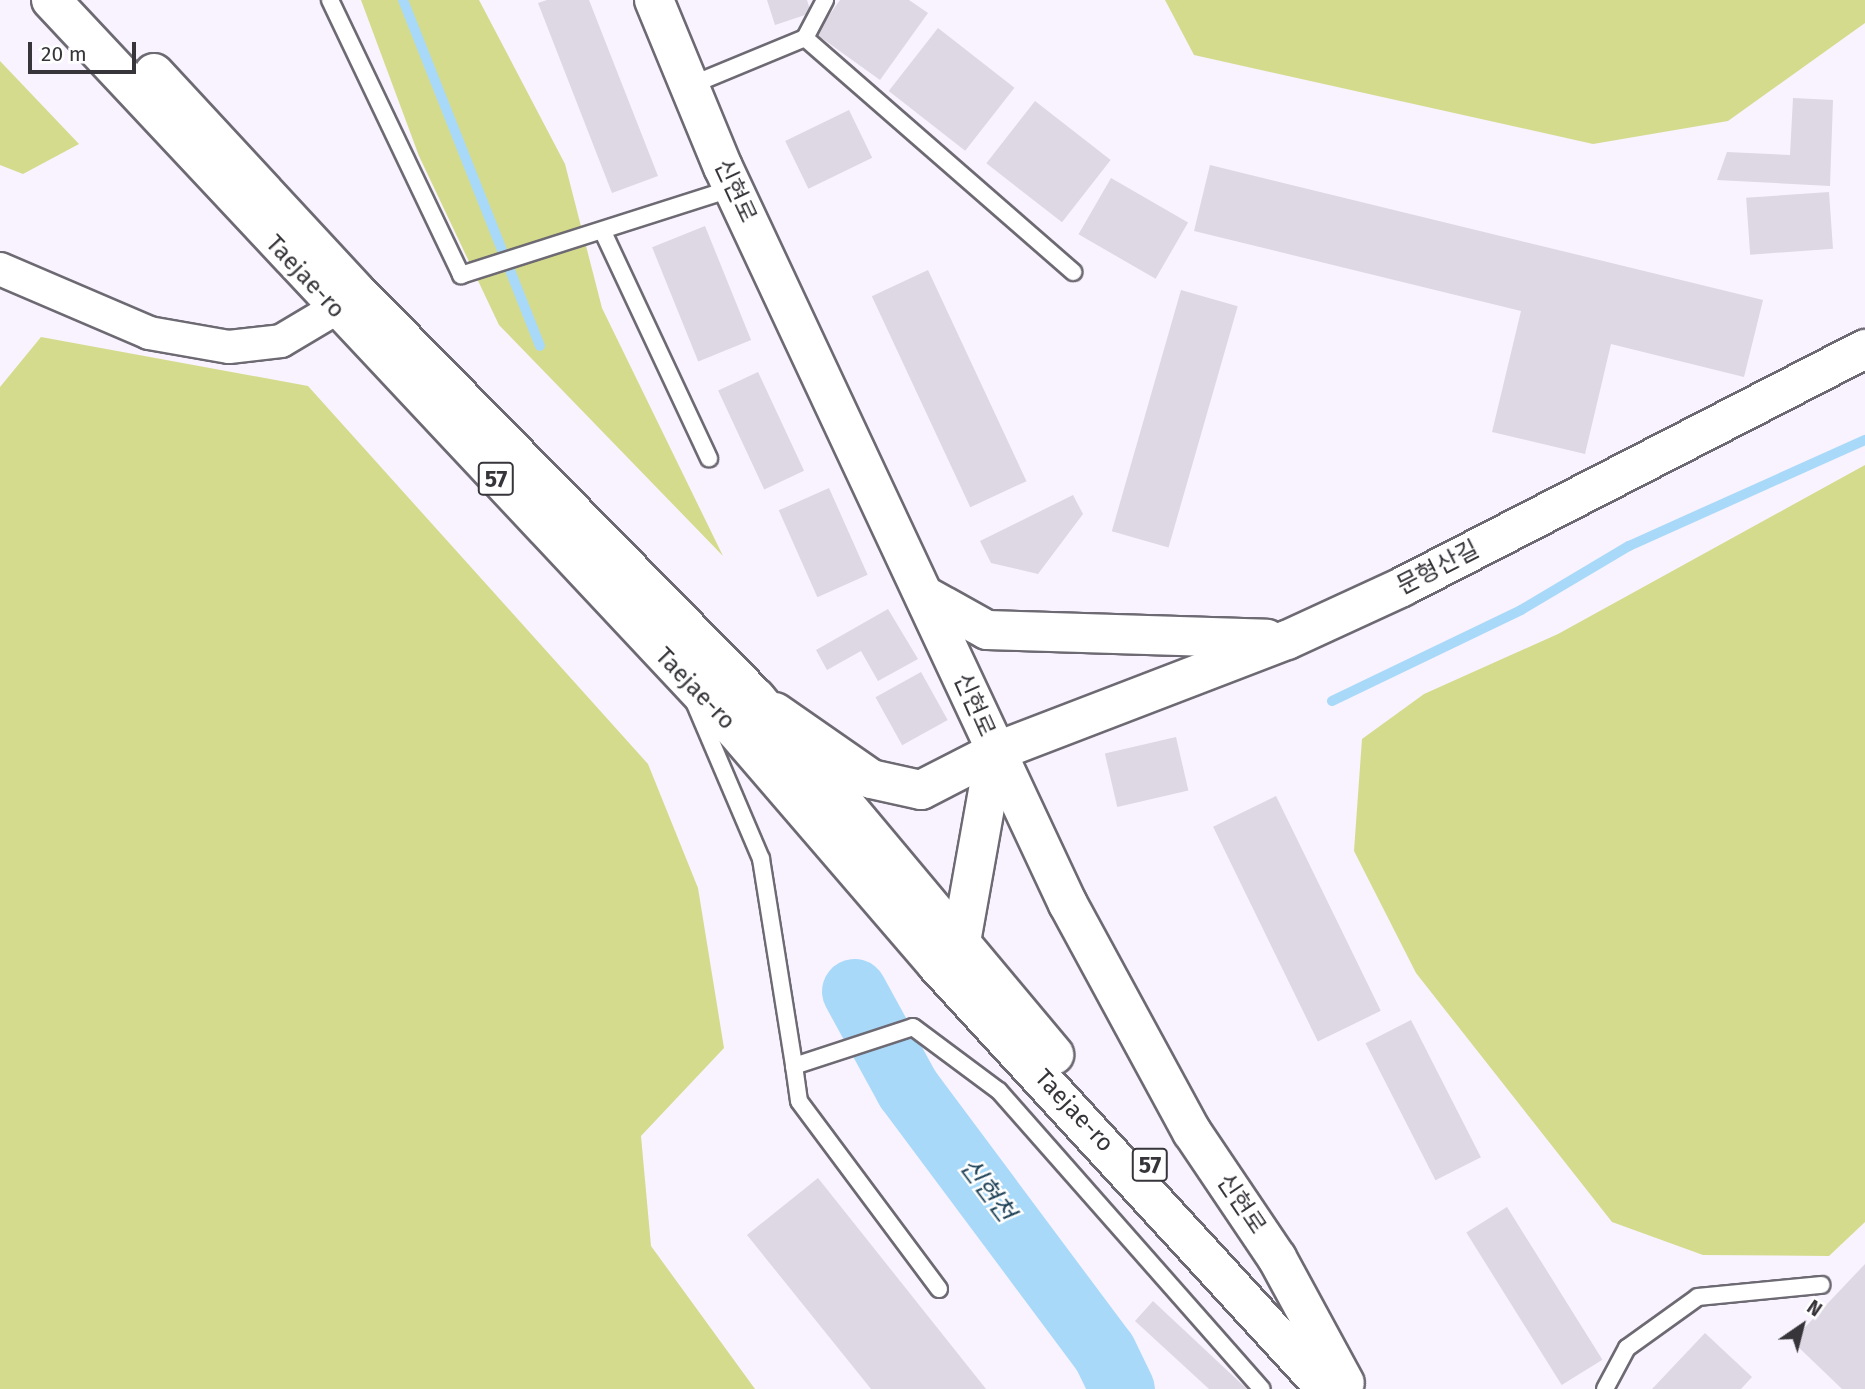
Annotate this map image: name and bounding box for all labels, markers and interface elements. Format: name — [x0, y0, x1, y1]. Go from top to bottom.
scale bar — [32, 28, 140, 72]
text: 20 m — [41, 41, 87, 67]
street label: 신현로 — [708, 155, 762, 227]
street label: Taejae-ro — [260, 230, 350, 324]
road number: 57 — [477, 460, 515, 499]
street label: 문형산길 — [1392, 535, 1484, 601]
street label: Taejae-ro — [649, 642, 741, 736]
street label: 신현로 — [947, 669, 1001, 741]
street label: Taejae-ro — [1029, 1064, 1119, 1158]
road number: 57 — [1131, 1146, 1169, 1184]
water label: 신현천 — [953, 1152, 1021, 1228]
street label: 신현로 — [1211, 1168, 1271, 1240]
north arrow — [1767, 1291, 1837, 1361]
text: N — [1803, 1295, 1826, 1321]

